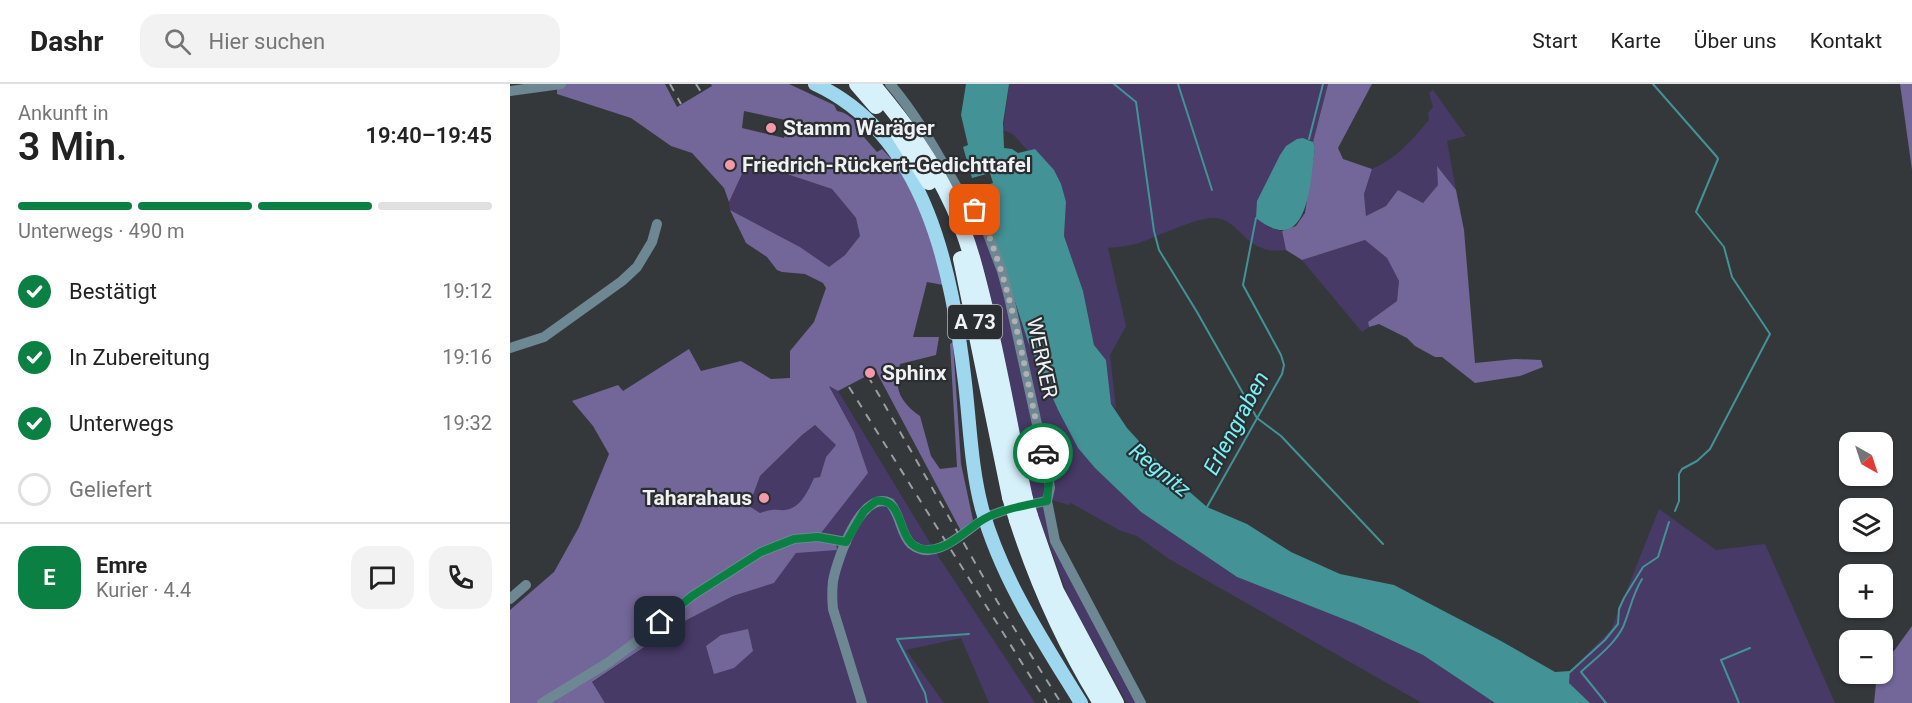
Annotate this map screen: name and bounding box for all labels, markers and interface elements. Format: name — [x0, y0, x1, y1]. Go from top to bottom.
search box — [140, 14, 560, 68]
text: Dashr — [30, 25, 104, 58]
icon: search — [161, 25, 194, 58]
text: Hier suchen — [209, 29, 325, 54]
text: Start — [1532, 29, 1578, 53]
text: Karte — [1611, 29, 1661, 53]
text: Über uns — [1694, 29, 1777, 53]
text: Kontakt — [1810, 29, 1882, 53]
text: Ankunft in — [18, 101, 109, 125]
place label: Stamm Waräger — [783, 116, 935, 140]
marker: Stamm Waräger — [764, 121, 778, 135]
text: 19:40–19:45 — [365, 123, 492, 148]
text: 3 Min. — [18, 124, 127, 170]
place label: Friedrich-Rückert-Gedichttafel — [742, 153, 1031, 177]
marker: Friedrich-Rückert-Gedichttafel — [723, 158, 737, 172]
pin — [949, 184, 1000, 235]
icon: bag — [958, 193, 991, 226]
text: Unterwegs · 490 m — [18, 219, 185, 243]
icon: check — [18, 275, 51, 308]
text: Bestätigt — [69, 279, 157, 304]
text: 19:12 — [442, 279, 492, 303]
road number: A 73 — [948, 305, 1002, 339]
street label: WERKER — [1022, 316, 1062, 400]
icon: check — [18, 341, 51, 374]
text: In Zubereitung — [69, 345, 210, 370]
text: 19:16 — [442, 345, 492, 369]
place label: Sphinx — [882, 361, 947, 385]
marker: Sphinx — [863, 366, 877, 380]
water label: Erlengraben — [1198, 367, 1274, 479]
icon: check — [18, 407, 51, 440]
text: Unterwegs — [69, 411, 174, 436]
text: 19:32 — [442, 411, 492, 435]
courier — [1013, 423, 1073, 483]
north arrow — [1839, 432, 1893, 486]
map controls — [1839, 432, 1893, 684]
icon: car — [1027, 437, 1060, 470]
water label: Regnitz — [1125, 438, 1196, 502]
text: Geliefert — [69, 477, 152, 502]
place label: Taharahaus — [642, 486, 752, 510]
marker: Taharahaus — [757, 491, 771, 505]
button: layers — [1839, 498, 1893, 552]
button: chat — [351, 546, 414, 609]
button: phone — [429, 546, 492, 609]
text: Emre — [96, 553, 147, 578]
button: + — [1839, 564, 1893, 618]
text: E — [43, 565, 56, 590]
text: Kurier · 4.4 — [96, 578, 191, 602]
pin — [634, 596, 685, 647]
icon: home — [643, 605, 676, 638]
button: − — [1839, 630, 1893, 684]

